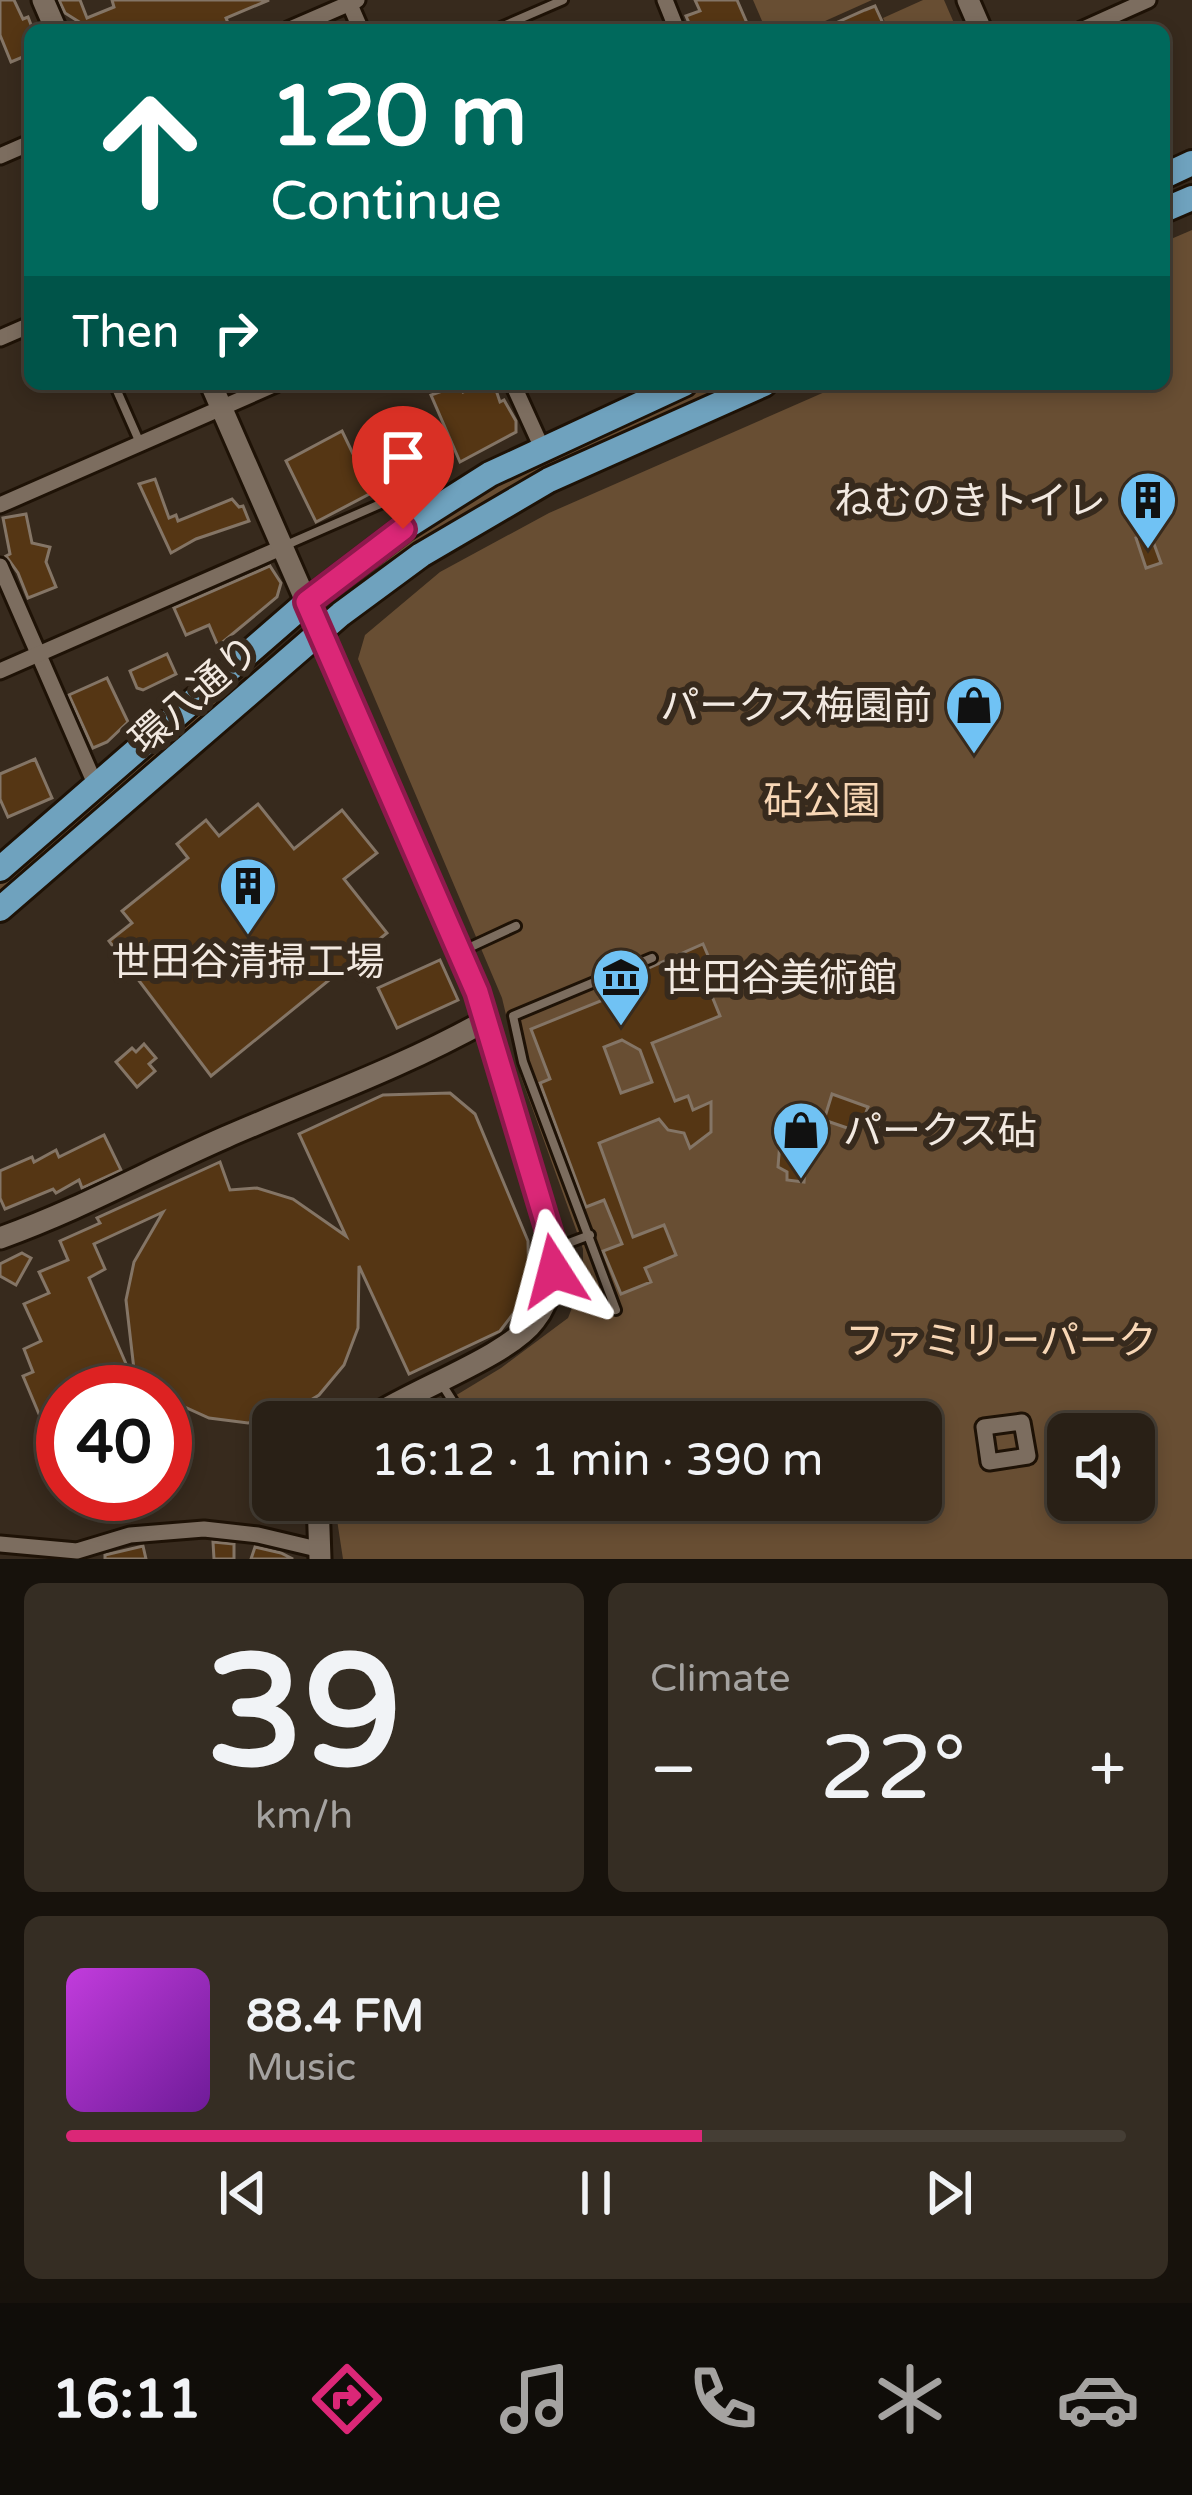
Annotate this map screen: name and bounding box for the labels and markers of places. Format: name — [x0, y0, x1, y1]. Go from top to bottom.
pin — [352, 406, 454, 529]
building icon: ねむのきトイレ — [1117, 469, 1179, 551]
place label: ねむのきトイレ — [834, 478, 1106, 525]
shop icon: パークス梅園前 — [943, 674, 1005, 756]
place label: パークス梅園前 — [660, 683, 932, 730]
building icon: 世田谷清掃工場 — [217, 855, 279, 937]
place label: 世田谷清掃工場 — [111, 939, 385, 986]
museum icon: 世田谷美術館 — [590, 946, 652, 1028]
place label: 世田谷美術館 — [663, 955, 897, 1002]
shop icon: パークス砧 — [770, 1099, 832, 1181]
place label: パークス砧 — [843, 1108, 1037, 1155]

